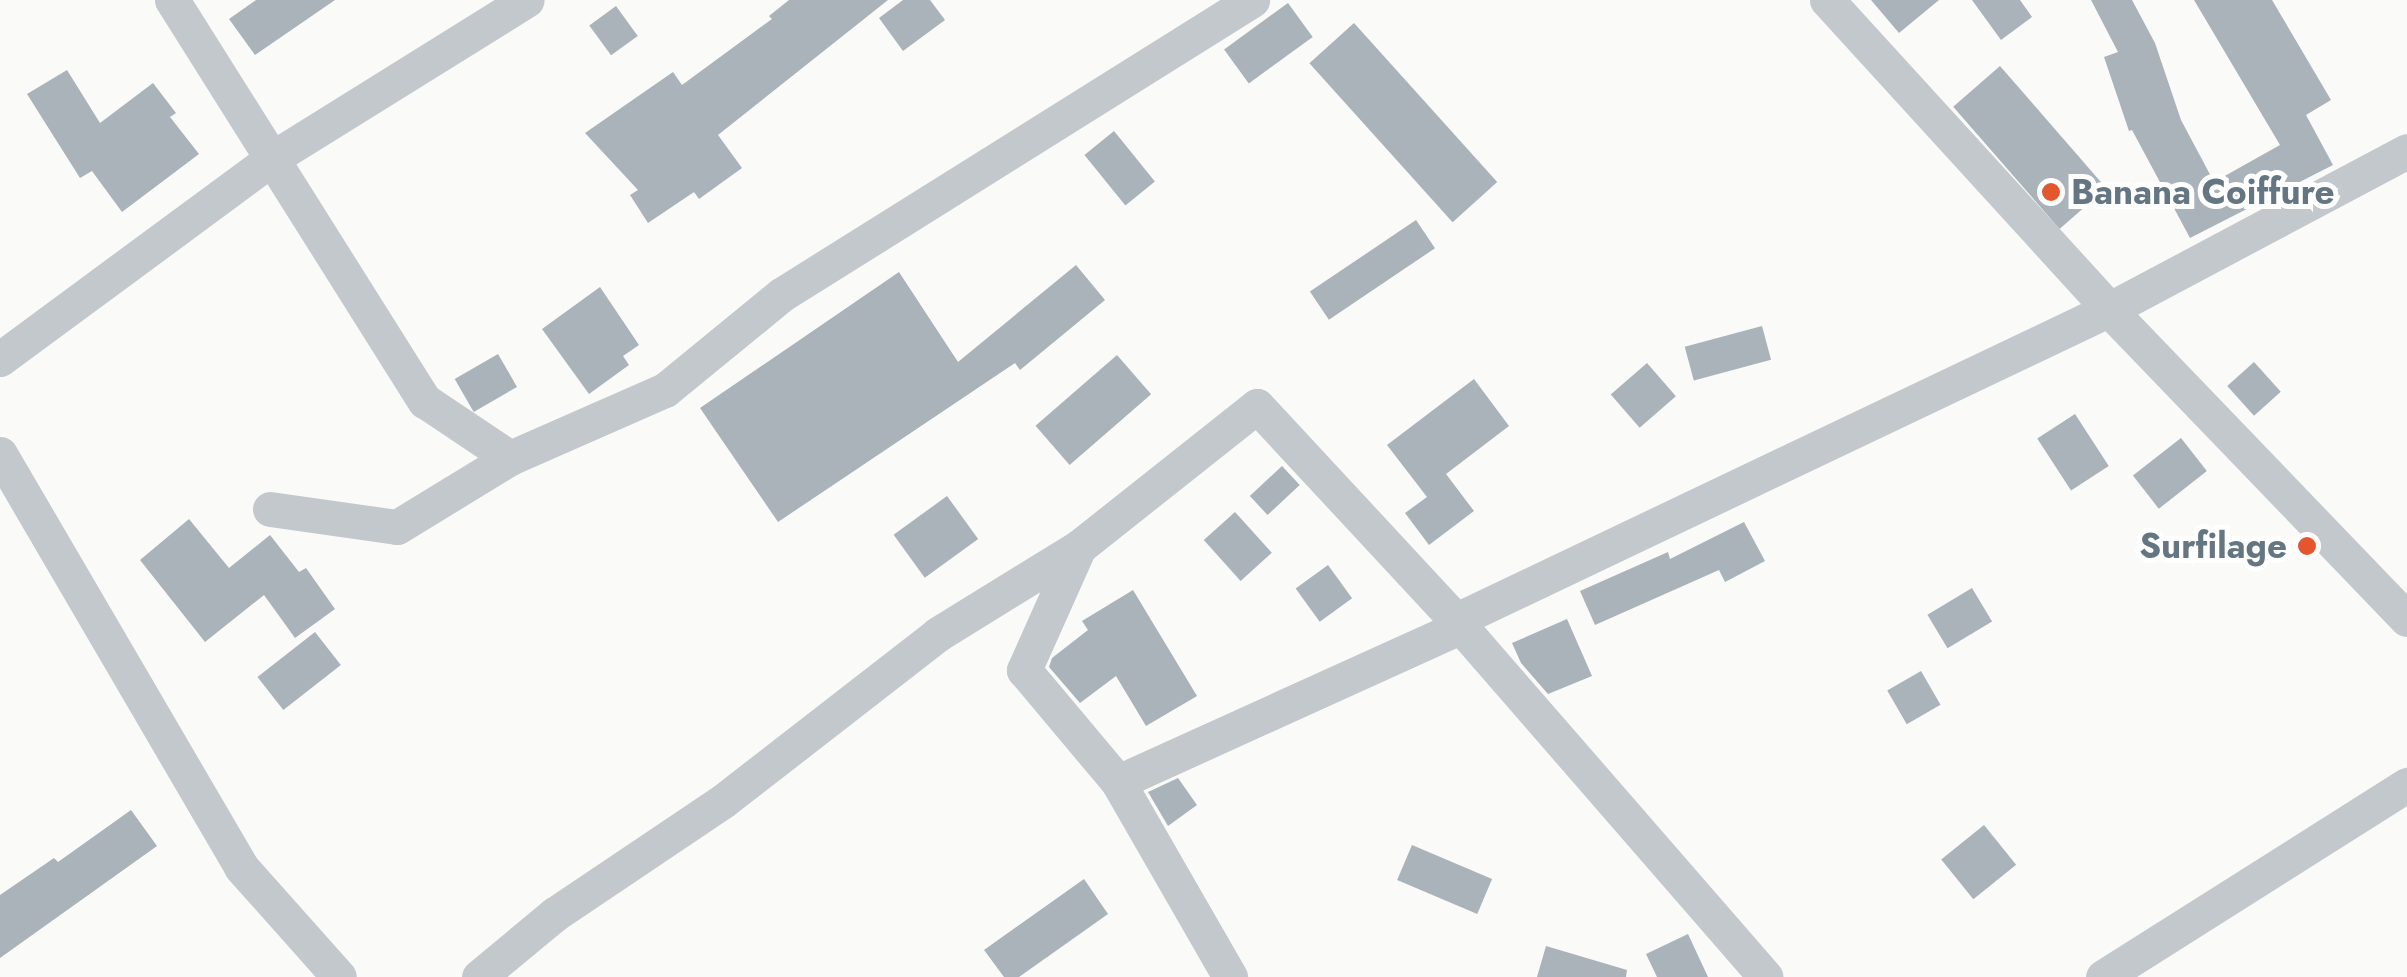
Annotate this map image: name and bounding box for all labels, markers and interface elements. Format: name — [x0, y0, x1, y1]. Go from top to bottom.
place label: Banana Coiffure — [2071, 171, 2335, 213]
marker: Banana Coiffure — [2040, 181, 2062, 203]
place label: Surfilage — [2139, 525, 2287, 567]
marker: Surfilage — [2296, 535, 2318, 557]

